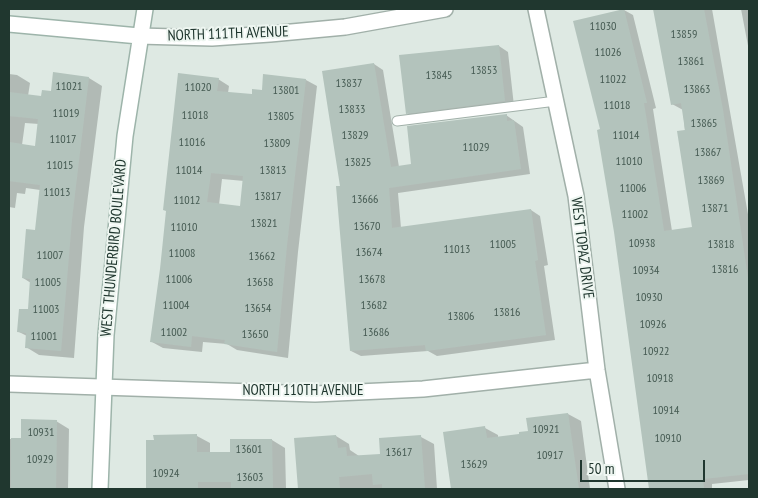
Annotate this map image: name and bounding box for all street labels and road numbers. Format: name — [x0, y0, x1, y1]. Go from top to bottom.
street label: NORTH 111TH AVENUE — [167, 23, 289, 45]
street label: WEST THUNDERBIRD BOULEVARD — [97, 159, 131, 337]
street label: WEST TOPAZ DRIVE — [567, 196, 597, 300]
street label: NORTH 110TH AVENUE — [242, 382, 364, 400]

